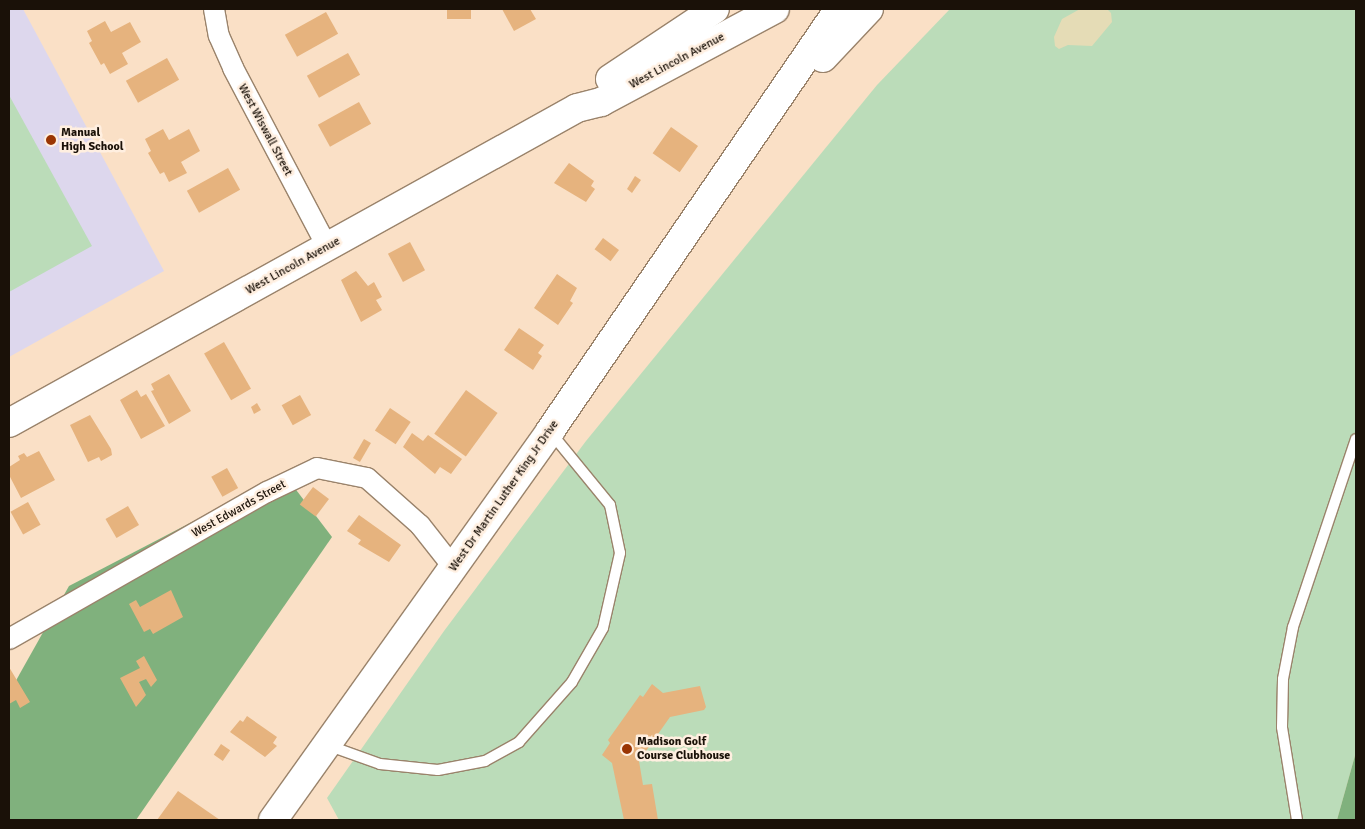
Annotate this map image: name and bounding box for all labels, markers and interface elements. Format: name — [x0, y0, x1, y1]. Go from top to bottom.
street label: West Lincoln Avenue — [627, 30, 727, 92]
street label: West Wiswall Street — [235, 82, 295, 178]
place label: Manual High School — [61, 126, 124, 154]
marker: Manual High School — [45, 134, 57, 146]
street label: West Lincoln Avenue — [243, 234, 343, 298]
street label: West Dr Martin Luther King Jr Drive — [446, 418, 562, 574]
street label: West Edwards Street — [189, 477, 289, 541]
place label: Madison Golf Course Clubhouse — [637, 735, 730, 763]
marker: Madison Golf Course Clubhouse — [621, 743, 633, 755]

